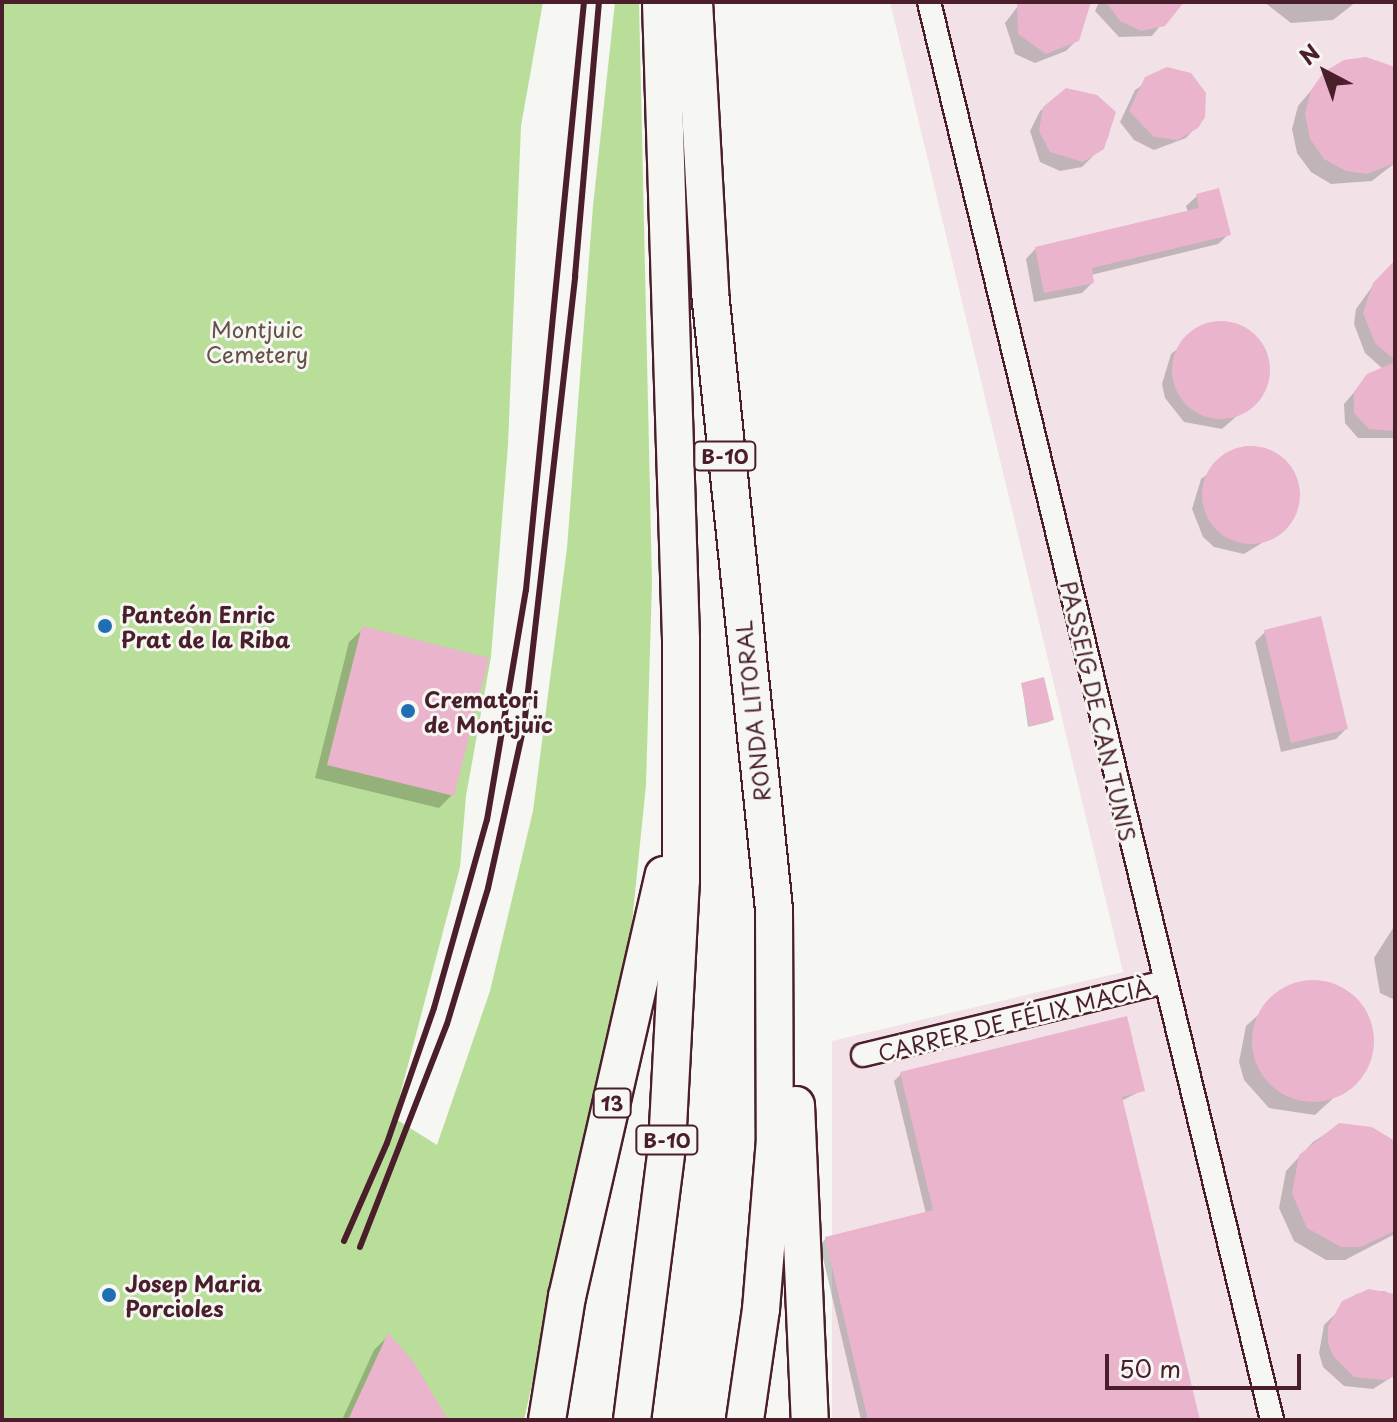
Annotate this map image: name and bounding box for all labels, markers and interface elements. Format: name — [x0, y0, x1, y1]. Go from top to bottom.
north arrow — [1285, 32, 1365, 112]
text: N — [1292, 35, 1326, 72]
park label: Montjuic Cemetery — [206, 315, 308, 366]
road number: B-10 — [693, 440, 757, 472]
street label: PASSEIG DE CAN TUNIS — [1056, 576, 1142, 846]
place label: Panteón Enric Prat de la Riba — [121, 600, 289, 652]
marker: Panteón Enric Prat de la Riba — [96, 617, 114, 635]
street label: RONDA LITORAL — [729, 619, 775, 803]
place label: Crematori de Montjuïc — [424, 685, 553, 736]
marker: Crematori de Montjuïc — [399, 702, 417, 720]
street label: CARRER DE FÉLIX MACIÀ — [873, 972, 1155, 1066]
road number: 13 — [592, 1087, 632, 1119]
road number: B-10 — [635, 1124, 699, 1156]
place label: Josep Maria Porcioles — [125, 1269, 262, 1320]
marker: Josep Maria Porcioles — [100, 1286, 118, 1304]
scale bar — [1109, 1338, 1305, 1388]
text: 50 m — [1119, 1350, 1181, 1386]

